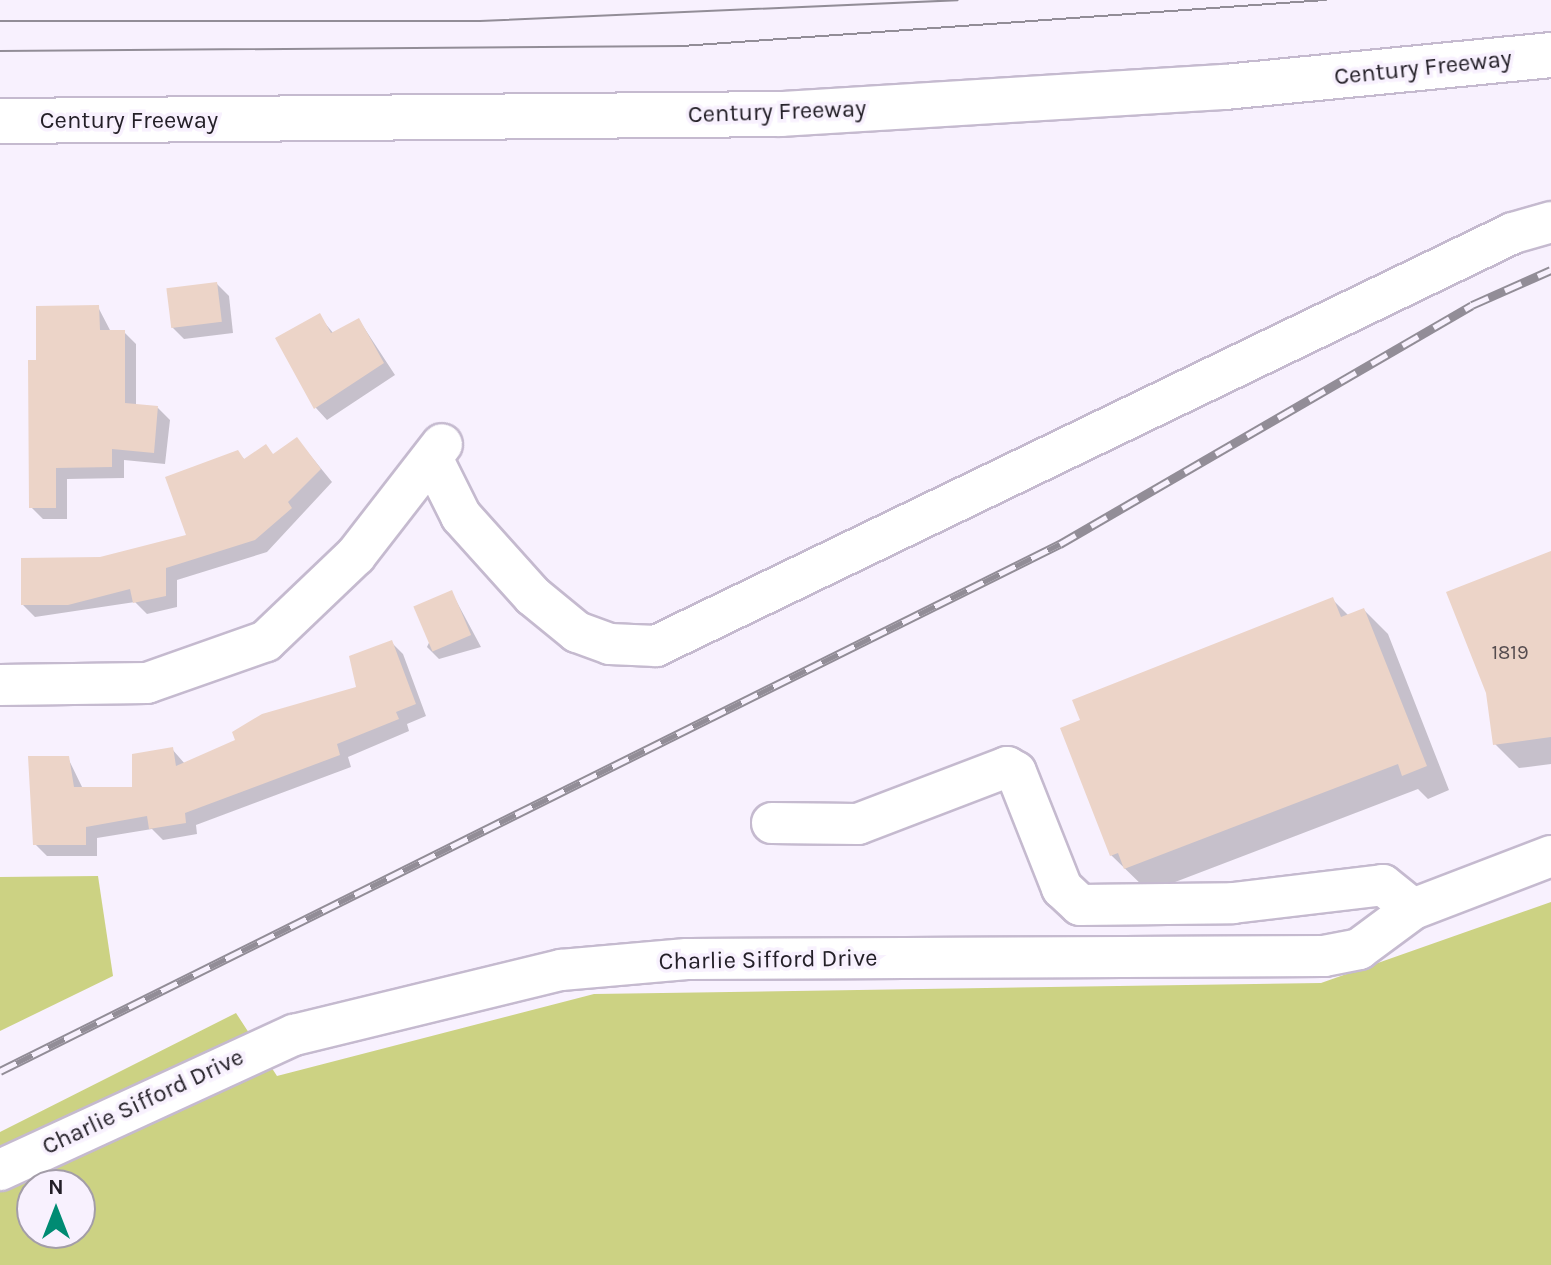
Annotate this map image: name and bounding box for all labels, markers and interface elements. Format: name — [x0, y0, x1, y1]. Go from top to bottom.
street label: Century Freeway — [1333, 44, 1513, 92]
street label: Century Freeway — [687, 94, 867, 130]
street label: Century Freeway — [40, 107, 218, 135]
house number: 1819 — [1491, 640, 1529, 664]
street label: Charlie Sifford Drive — [658, 944, 878, 976]
street label: Charlie Sifford Drive — [38, 1043, 248, 1161]
north arrow — [16, 1169, 96, 1249]
text: N — [48, 1174, 64, 1200]

